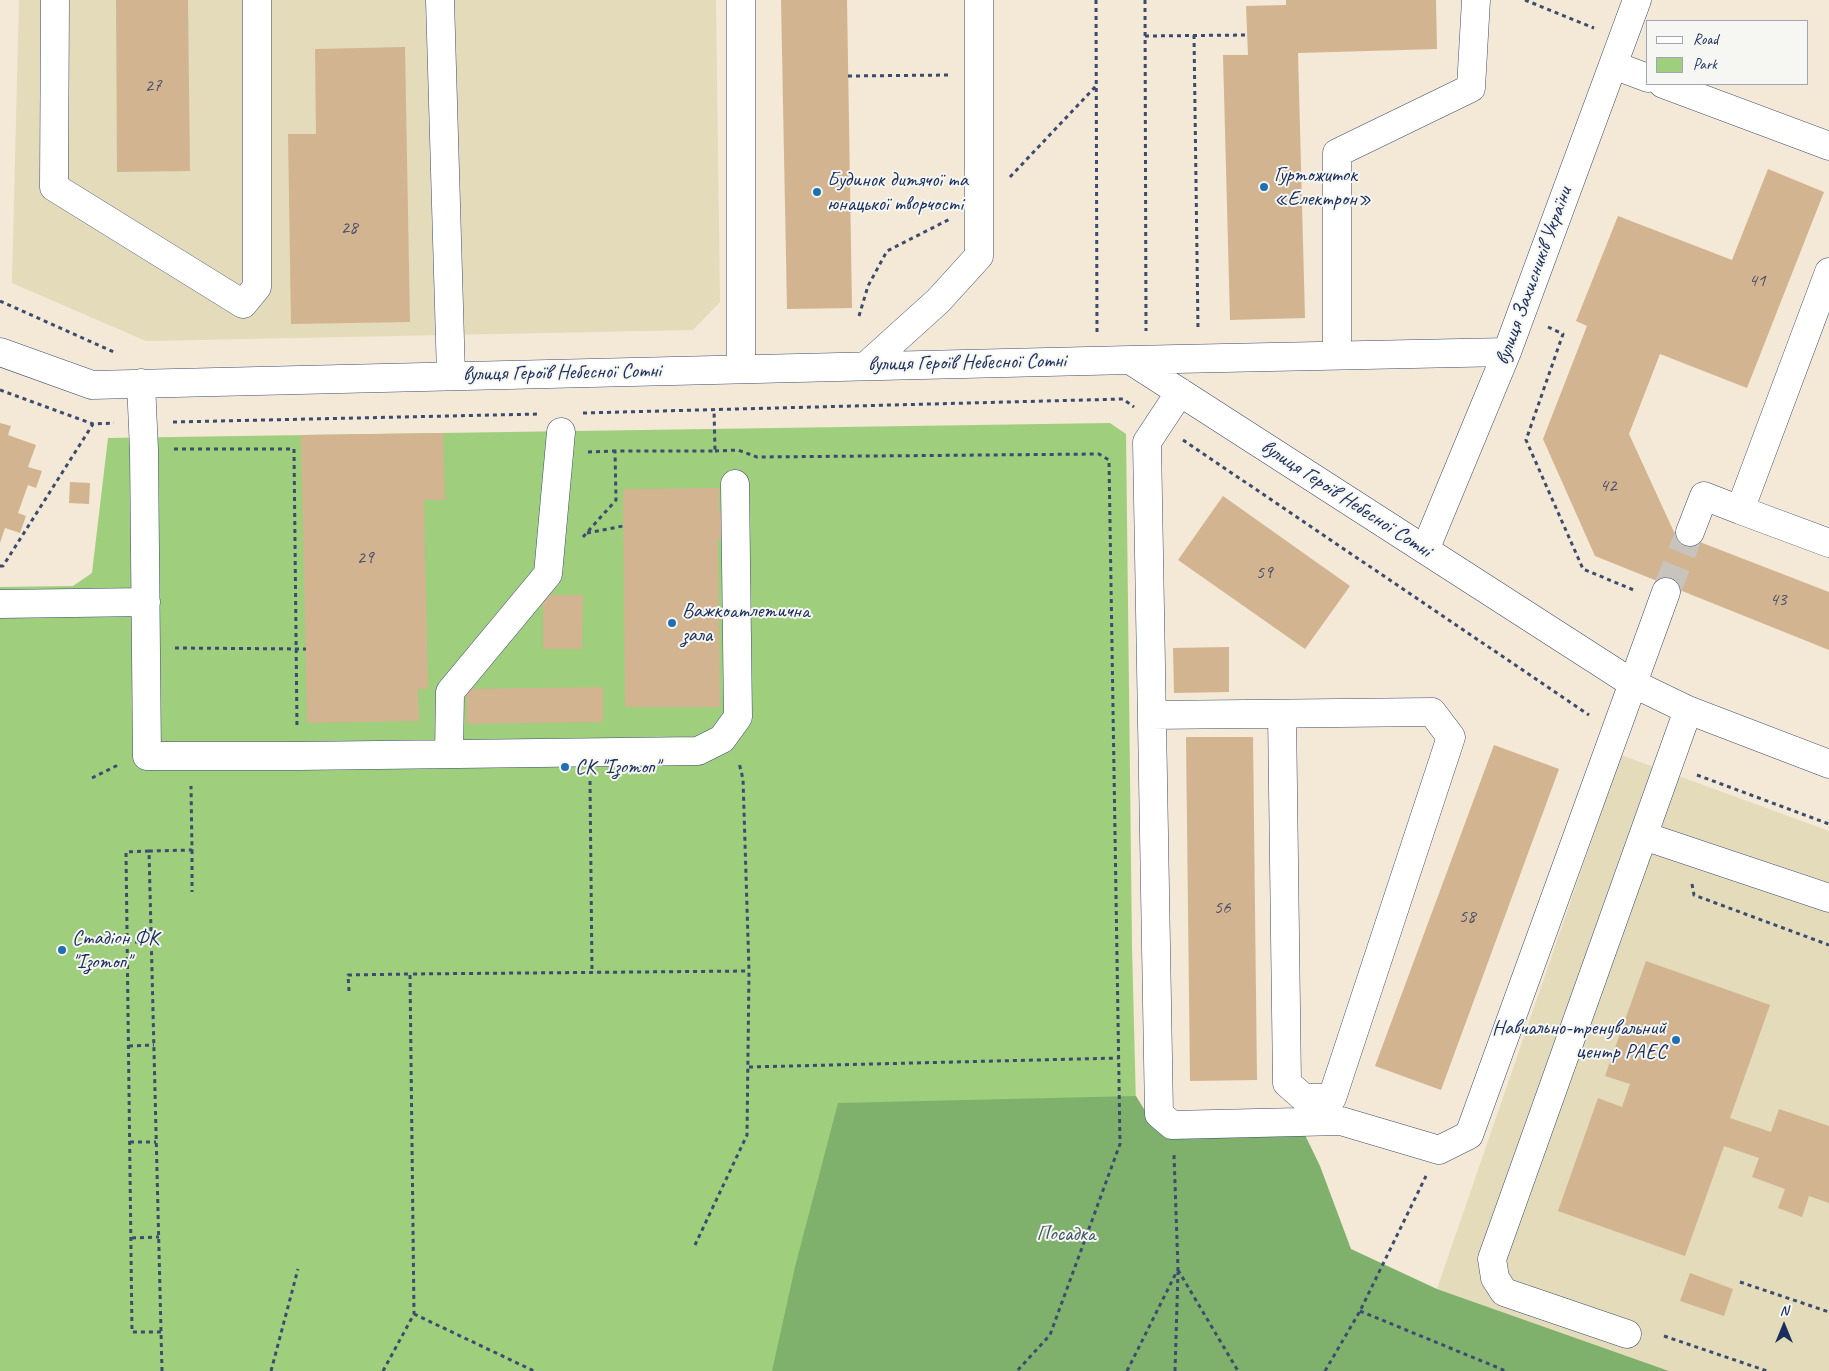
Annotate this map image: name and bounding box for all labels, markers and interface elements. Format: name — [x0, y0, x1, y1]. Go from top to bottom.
legend — [1646, 20, 1809, 85]
text: Road — [1693, 30, 1718, 49]
text: Park — [1693, 55, 1717, 74]
house number: 27 — [144, 75, 162, 97]
place label: Гуртожиток «Електрон» — [1274, 162, 1371, 212]
place label: Будинок дитячої та юнацької творчості — [827, 167, 968, 217]
marker: Гуртожиток «Електрон» — [1258, 181, 1270, 193]
street label: вулиця Захисників України — [1490, 183, 1578, 369]
marker: Будинок дитячої та юнацької творчості — [811, 186, 823, 198]
house number: 28 — [340, 217, 358, 239]
house number: 41 — [1748, 270, 1766, 292]
street label: вулиця Героїв Небесної Сотні — [868, 349, 1066, 377]
street label: вулиця Героїв Небесної Сотні — [463, 359, 661, 387]
street label: вулиця Героїв Небесної Сотні — [1256, 434, 1436, 564]
house number: 42 — [1599, 475, 1617, 497]
house number: 29 — [356, 547, 374, 569]
house number: 59 — [1255, 562, 1273, 584]
house number: 43 — [1769, 589, 1787, 611]
place label: Важкоатлетична зала — [682, 598, 810, 648]
marker: Важкоатлетична зала — [666, 617, 678, 629]
place label: СК "Ізотоп" — [575, 754, 660, 780]
marker: СК "Ізотоп" — [559, 761, 571, 773]
house number: 56 — [1213, 897, 1231, 919]
house number: 58 — [1458, 906, 1476, 928]
place label: Стадіон ФК "Ізотоп" — [72, 925, 158, 975]
marker: Стадіон ФК "Ізотоп" — [56, 944, 68, 956]
place label: Навчально-тренувальний центр РАЕС — [1492, 1015, 1666, 1065]
marker: Навчально-тренувальний центр РАЕС — [1670, 1034, 1682, 1046]
park label: Посадка — [1037, 1221, 1095, 1247]
north arrow — [1759, 1301, 1809, 1351]
text: N — [1780, 1302, 1788, 1319]

